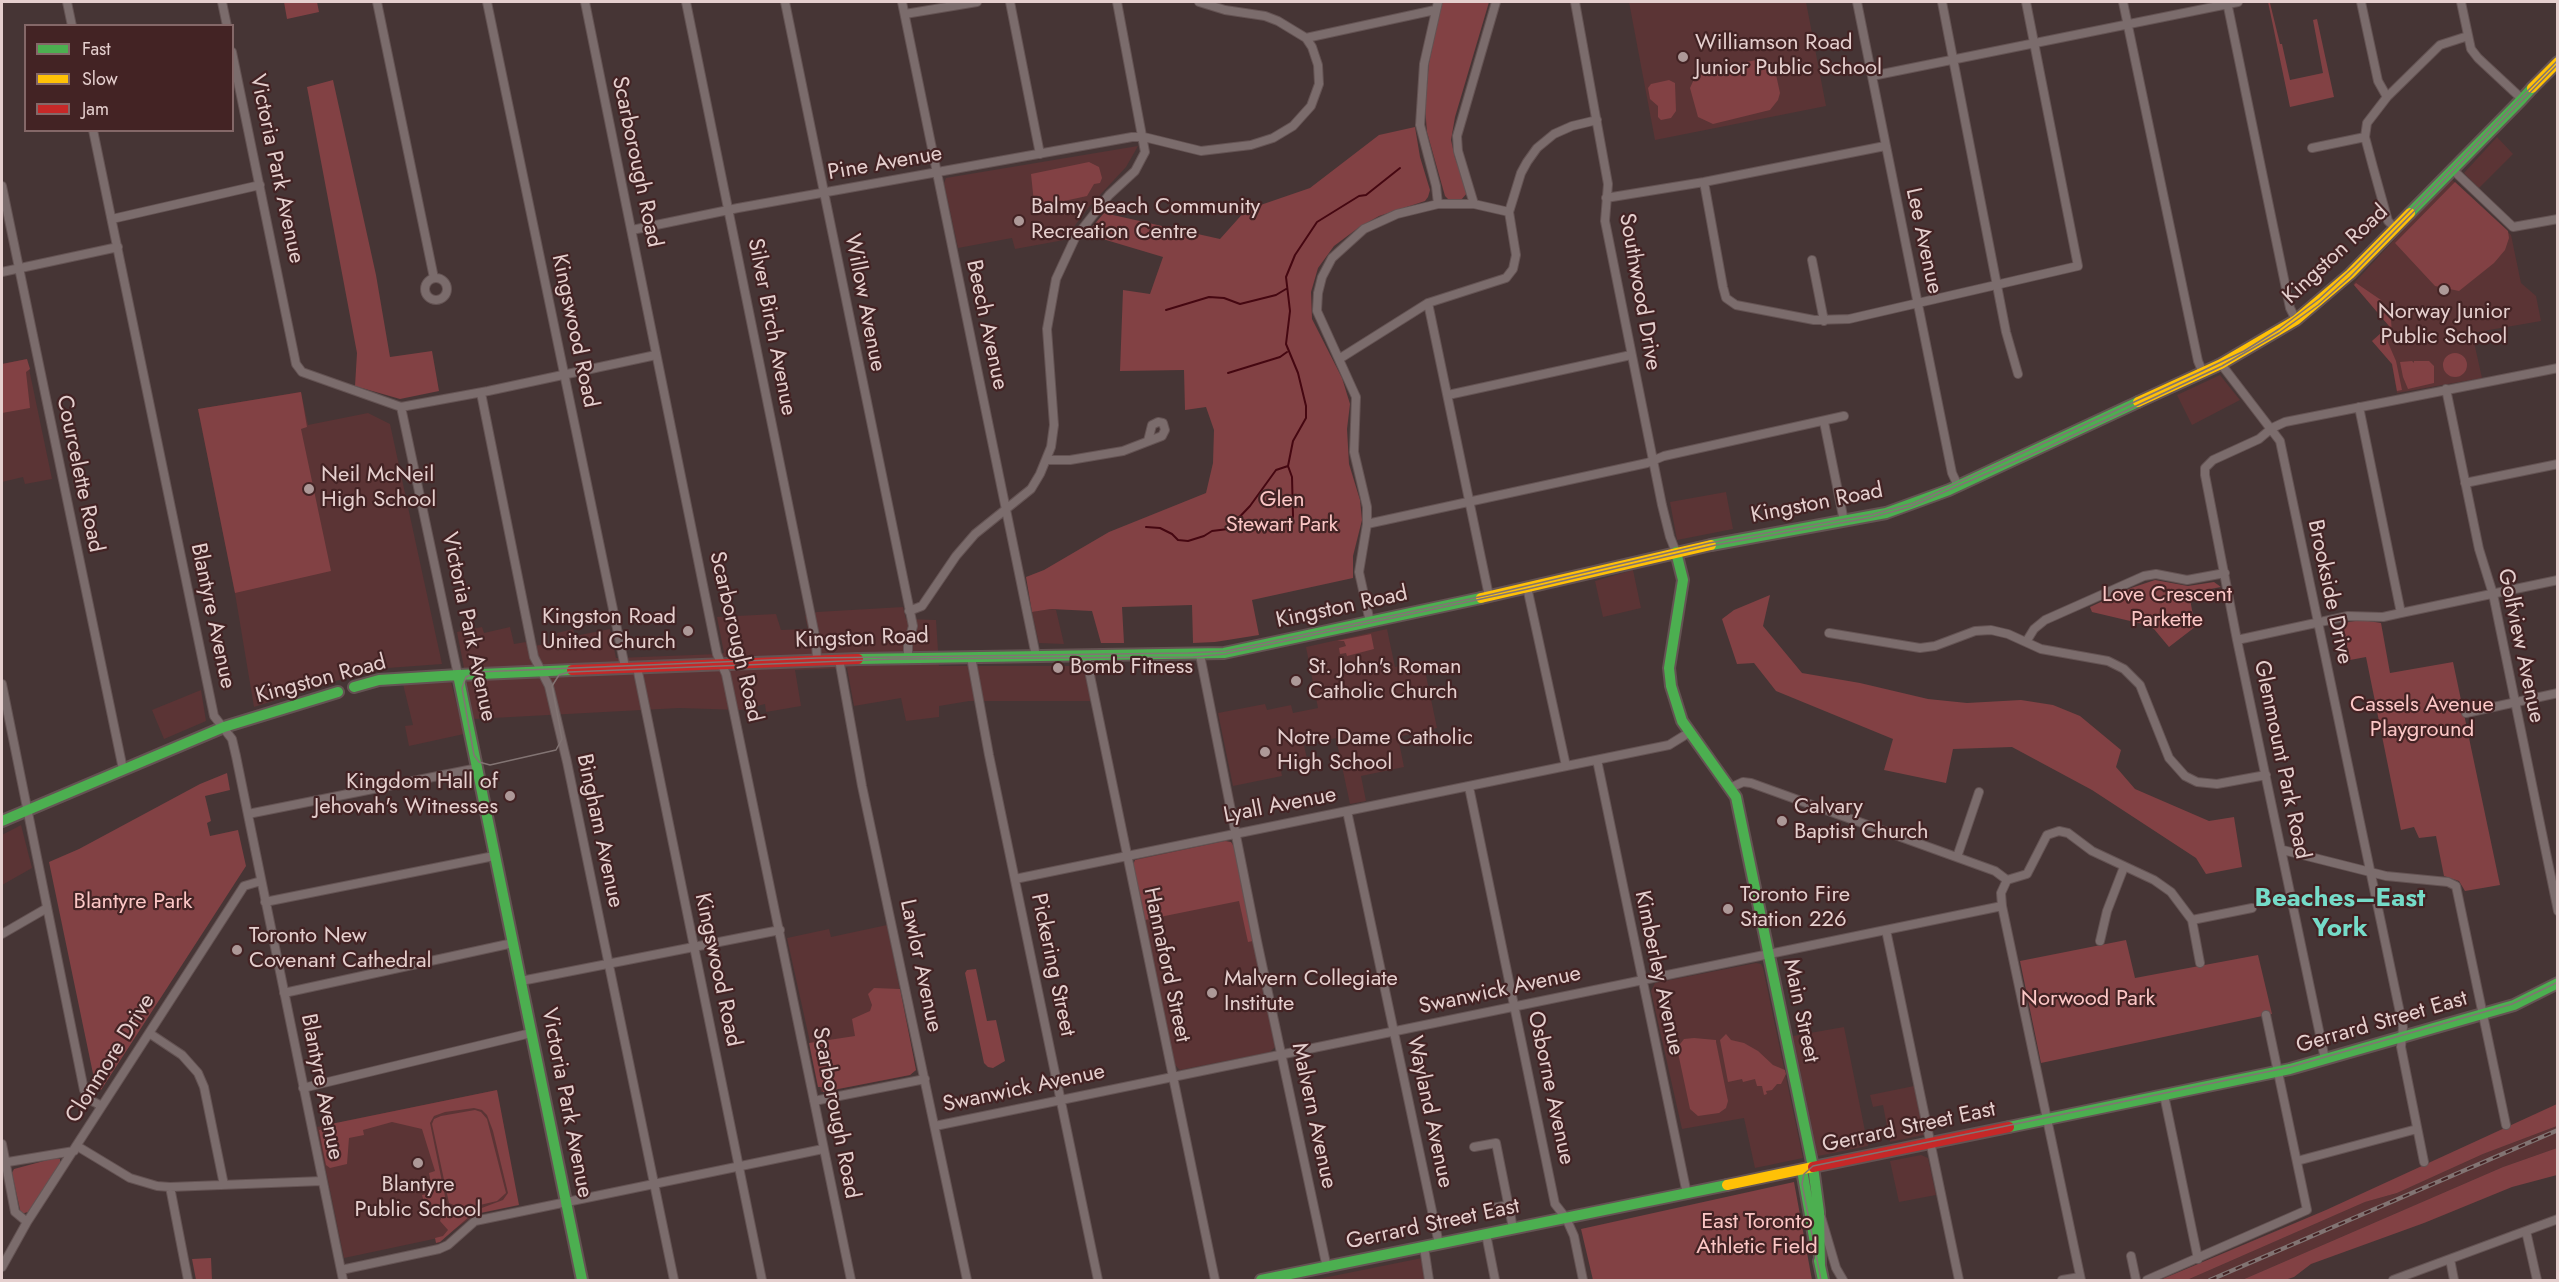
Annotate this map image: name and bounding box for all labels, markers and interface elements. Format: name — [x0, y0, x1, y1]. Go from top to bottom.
legend — [24, 24, 234, 132]
place label: Williamson Road Junior Public School — [1695, 31, 1882, 82]
text: Fast — [82, 36, 111, 62]
marker: Williamson Road Junior Public School — [1676, 50, 1690, 64]
text: Slow — [82, 66, 118, 92]
street label: Victoria Park Avenue — [243, 72, 309, 266]
street label: Scarborough Road — [605, 74, 667, 250]
text: Jam — [82, 96, 109, 122]
street label: Pine Avenue — [826, 141, 944, 187]
street label: Lee Avenue — [1899, 186, 1947, 296]
place label: Balmy Beach Community Recreation Centre — [1031, 195, 1260, 246]
street label: Kingston Road — [2278, 200, 2394, 310]
street label: Southwood Drive — [1612, 211, 1666, 373]
marker: Balmy Beach Community Recreation Centre — [1012, 214, 1026, 228]
street label: Willow Avenue — [838, 232, 890, 374]
street label: Silver Birch Avenue — [741, 236, 801, 418]
street label: Kingswood Road — [545, 252, 603, 410]
street label: Beech Avenue — [959, 258, 1013, 392]
marker: Norway Junior Public School — [2437, 283, 2451, 297]
place label: Norway Junior Public School — [2378, 300, 2510, 352]
street label: Courcelette Road — [49, 393, 109, 555]
place label: Neil McNeil High School — [321, 463, 436, 514]
street label: Kingston Road — [1749, 478, 1885, 530]
marker: Neil McNeil High School — [302, 482, 316, 496]
park label: Glen Stewart Park — [1226, 488, 1338, 540]
street label: Brookside Drive — [2301, 517, 2357, 667]
street label: Victoria Park Avenue — [435, 530, 501, 724]
street label: Blantyre Avenue — [184, 541, 240, 691]
street label: Scarborough Road — [703, 549, 767, 725]
street label: Golfview Avenue — [2491, 567, 2549, 725]
street label: Kingston Road — [1274, 581, 1410, 635]
park label: Love Crescent Parkette — [2102, 583, 2232, 634]
place label: Kingston Road United Church — [542, 605, 676, 656]
street label: Kingston Road — [795, 623, 929, 655]
marker: Kingston Road United Church — [681, 624, 695, 638]
street label: Kingston Road — [253, 650, 389, 710]
place label: Bomb Fitness — [1070, 655, 1193, 681]
place label: St. John's Roman Catholic Church — [1308, 655, 1461, 706]
street label: Glenmount Park Road — [2247, 658, 2315, 862]
marker: Bomb Fitness — [1051, 661, 1065, 675]
marker: St. John's Roman Catholic Church — [1289, 674, 1303, 688]
park label: Cassels Avenue Playground — [2350, 693, 2494, 744]
place label: Notre Dame Catholic High School — [1277, 726, 1473, 778]
marker: Notre Dame Catholic High School — [1258, 745, 1272, 759]
street label: Bingham Avenue — [570, 752, 628, 910]
place label: Kingdom Hall of Jehovah's Witnesses — [314, 770, 498, 822]
street label: Lyall Avenue — [1221, 782, 1339, 830]
marker: Kingdom Hall of Jehovah's Witnesses — [503, 789, 517, 803]
place label: Calvary Baptist Church — [1794, 795, 1929, 846]
marker: Calvary Baptist Church — [1775, 814, 1789, 828]
place label: Toronto Fire Station 226 — [1740, 883, 1850, 934]
district label: Beaches–East York — [2255, 884, 2425, 946]
street label: Hannaford Street — [1137, 885, 1195, 1045]
street label: Kimberley Avenue — [1628, 888, 1688, 1058]
park label: Blantyre Park — [74, 890, 192, 916]
street label: Kingswood Road — [688, 891, 746, 1049]
street label: Pickering Street — [1024, 891, 1080, 1039]
street label: Lawlor Avenue — [893, 897, 947, 1035]
marker: Toronto Fire Station 226 — [1721, 902, 1735, 916]
place label: Toronto New Covenant Cathedral — [249, 924, 432, 975]
marker: Toronto New Covenant Cathedral — [230, 943, 244, 957]
street label: Main Street — [1776, 957, 1824, 1065]
street label: Swanwick Avenue — [1417, 961, 1583, 1021]
place label: Malvern Collegiate Institute — [1224, 967, 1398, 1018]
marker: Malvern Collegiate Institute — [1205, 986, 1219, 1000]
street label: Gerrard Street East — [2293, 986, 2471, 1060]
park label: Norwood Park — [2021, 987, 2155, 1013]
street label: Clonmore Drive — [61, 990, 161, 1128]
street label: Victoria Park Avenue — [535, 1006, 597, 1200]
street label: Osborne Avenue — [1521, 1009, 1579, 1167]
street label: Blantyre Avenue — [294, 1012, 348, 1162]
street label: Scarborough Road — [805, 1025, 865, 1201]
street label: Wayland Avenue — [1400, 1034, 1458, 1190]
street label: Malvern Avenue — [1285, 1041, 1341, 1191]
street label: Swanwick Avenue — [941, 1059, 1107, 1119]
street label: Gerrard Street East — [1820, 1097, 1998, 1159]
marker: Blantyre Public School — [411, 1156, 425, 1170]
place label: Blantyre Public School — [355, 1173, 481, 1224]
street label: Gerrard Street East — [1344, 1194, 1522, 1256]
park label: East Toronto Athletic Field — [1696, 1210, 1818, 1262]

